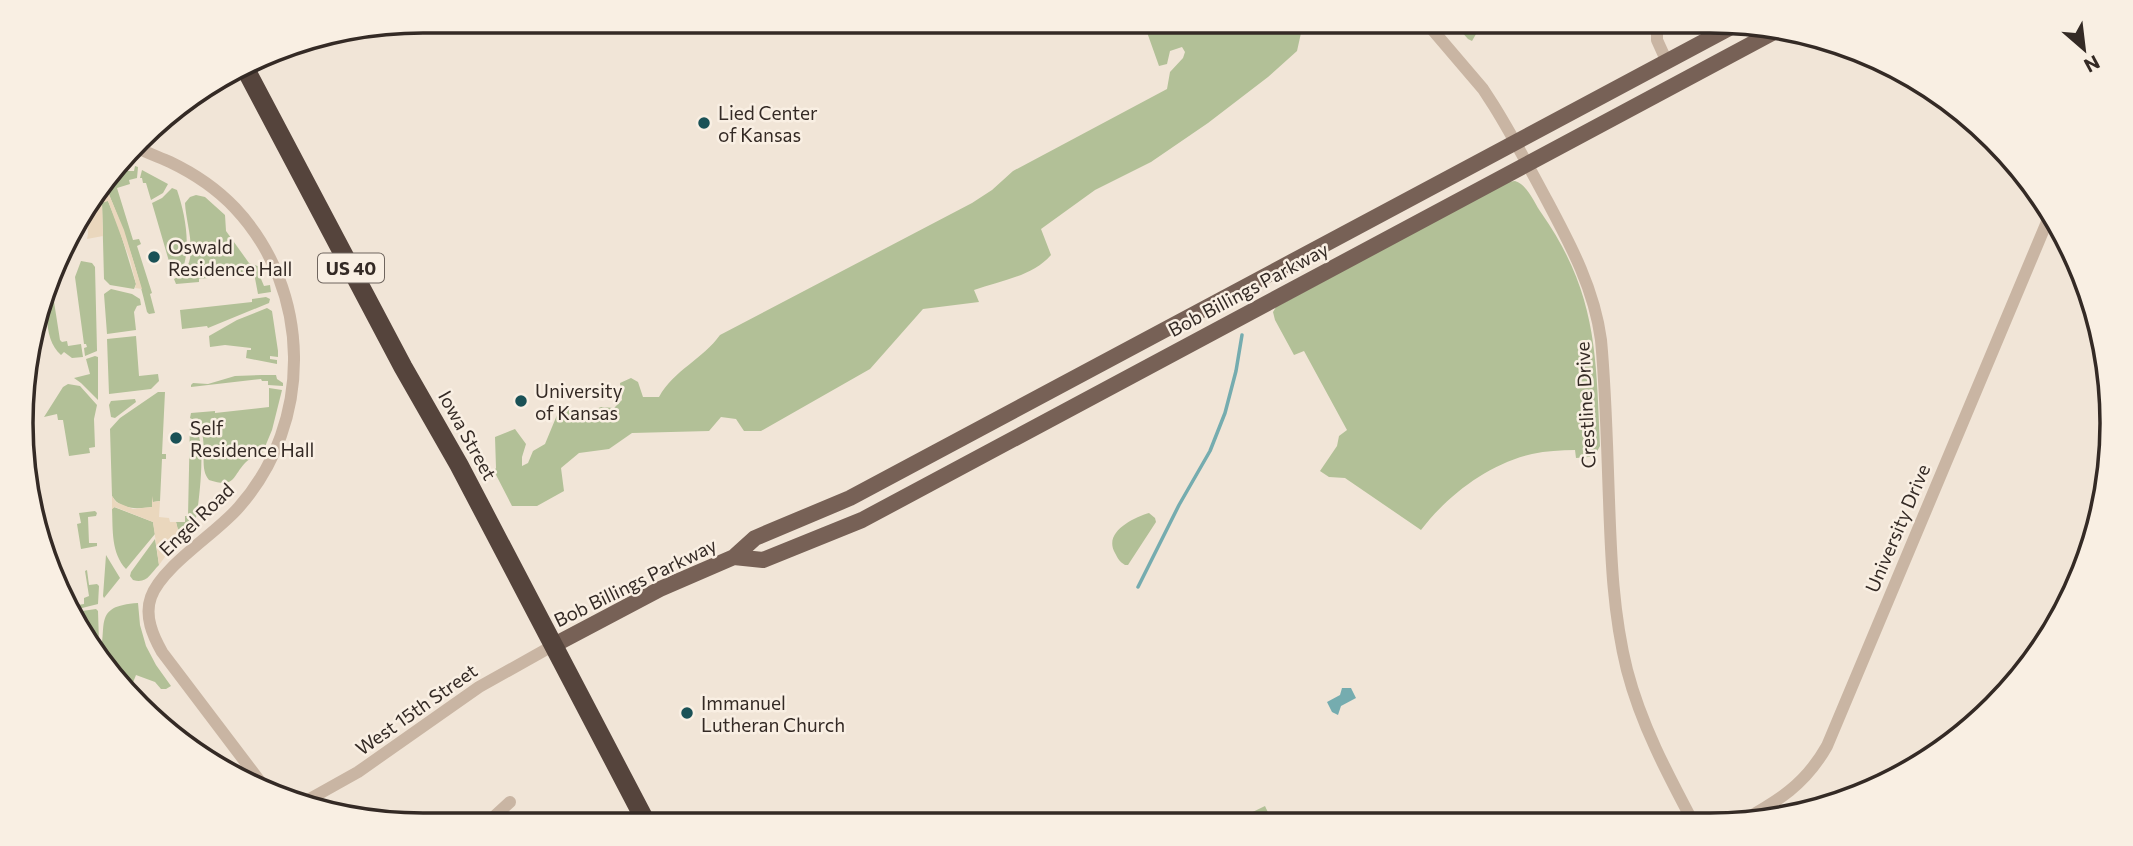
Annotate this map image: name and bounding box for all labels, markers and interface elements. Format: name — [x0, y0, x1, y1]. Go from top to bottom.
north arrow — [2049, 14, 2119, 84]
text: N — [2081, 51, 2104, 78]
place label: Lied Center of Kansas — [718, 101, 818, 146]
marker: Lied Center of Kansas — [696, 115, 712, 131]
place label: Oswald Residence Hall — [168, 235, 292, 280]
street label: Bob Billings Parkway — [1164, 237, 1332, 341]
marker: Oswald Residence Hall — [146, 249, 162, 265]
road number: US 40 — [318, 254, 384, 282]
street label: Crestline Drive — [1570, 341, 1600, 469]
place label: University of Kansas — [535, 379, 623, 424]
street label: Iowa Street — [434, 386, 502, 484]
marker: University of Kansas — [513, 393, 529, 409]
place label: Self Residence Hall — [190, 416, 314, 461]
marker: Self Residence Hall — [168, 430, 184, 446]
street label: University Drive — [1860, 460, 1934, 596]
street label: Engel Road — [154, 478, 238, 560]
street label: Bob Billings Parkway — [550, 533, 720, 631]
street label: West 15th Street — [351, 658, 481, 759]
place label: Immanuel Lutheran Church — [701, 691, 845, 736]
marker: Immanuel Lutheran Church — [679, 705, 695, 721]

